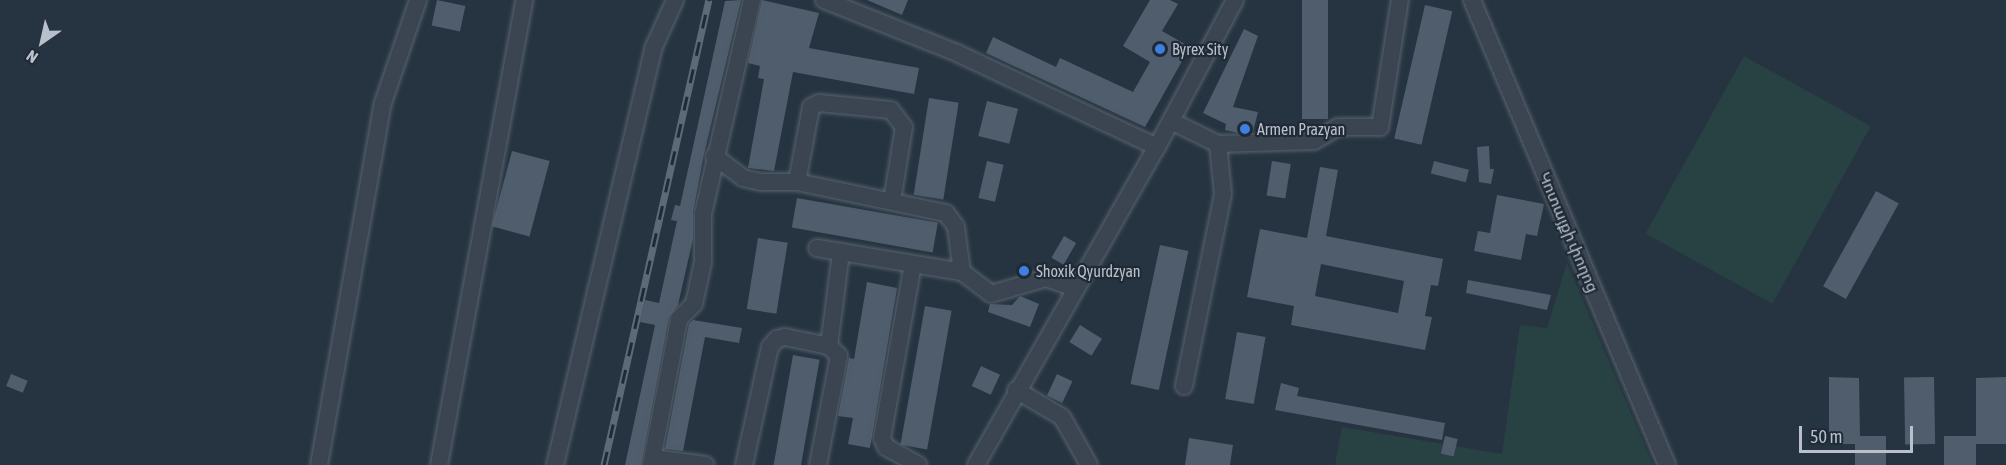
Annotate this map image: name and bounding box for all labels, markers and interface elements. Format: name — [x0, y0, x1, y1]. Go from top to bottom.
north arrow — [12, 12, 72, 72]
place label: Byrex Sity — [1172, 39, 1228, 59]
marker: Byrex Sity — [1153, 42, 1167, 56]
text: N — [23, 47, 41, 67]
place label: Armen Prazyan — [1257, 119, 1345, 139]
marker: Armen Prazyan — [1238, 122, 1252, 136]
street label: Կոտայքի փողոց — [1535, 169, 1603, 295]
place label: Shoxik Qyurdzyan — [1036, 261, 1141, 281]
marker: Shoxik Qyurdzyan — [1017, 264, 1031, 278]
scale bar — [1802, 414, 1916, 452]
text: 50 m — [1810, 426, 1842, 447]

